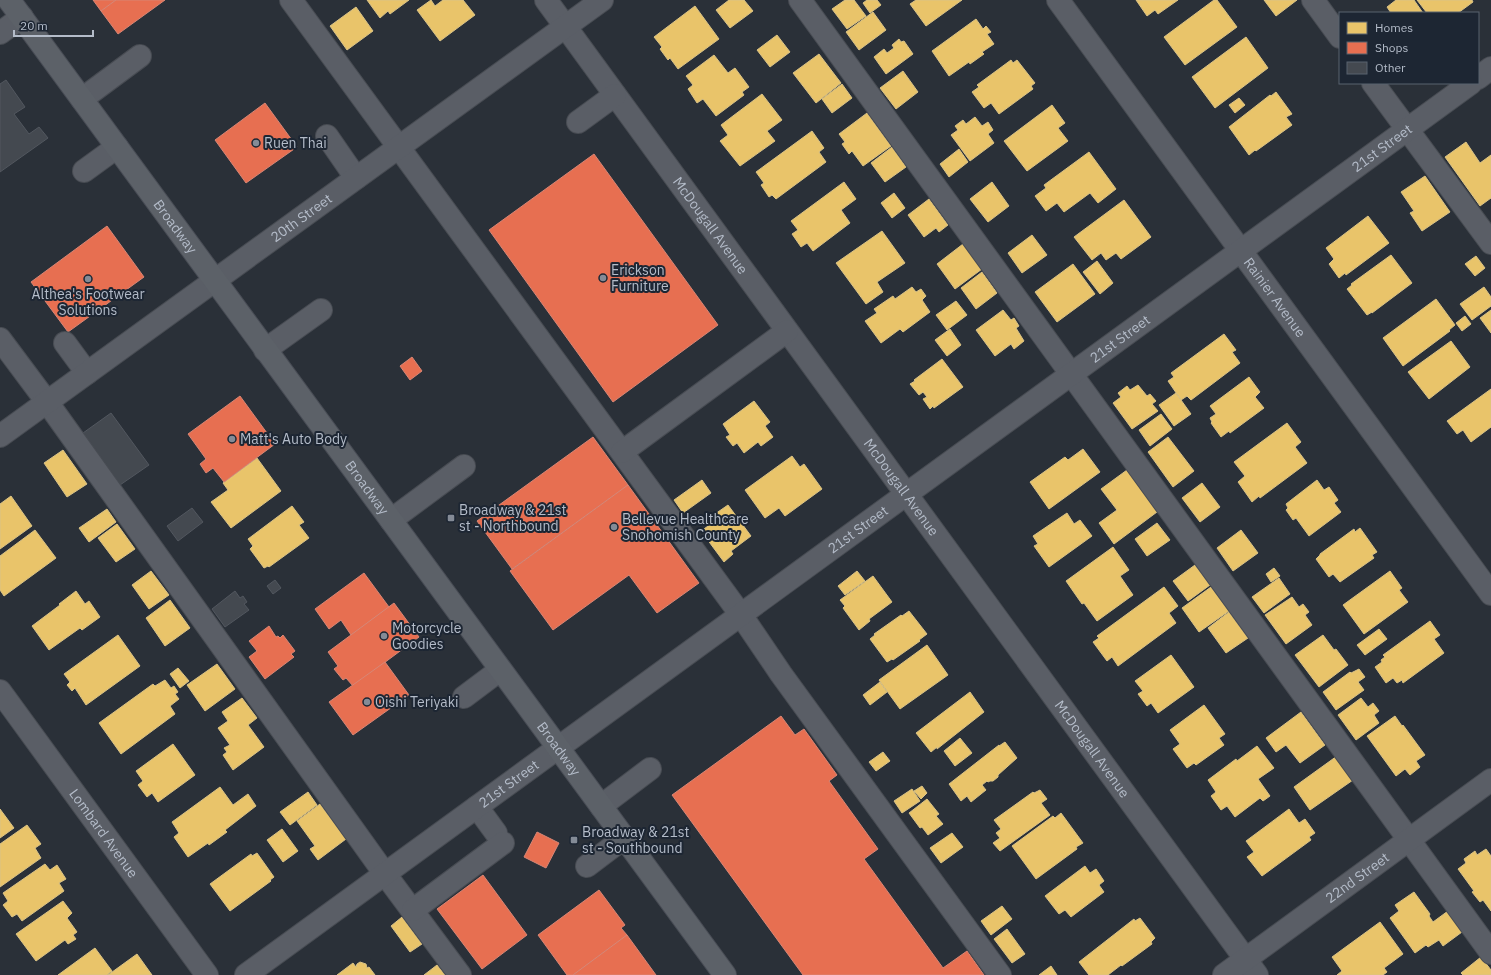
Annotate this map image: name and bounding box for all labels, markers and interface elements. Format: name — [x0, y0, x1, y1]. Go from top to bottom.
scale bar — [14, 12, 93, 38]
legend — [1339, 12, 1479, 84]
text: 20 m — [20, 18, 48, 33]
text: Homes — [1375, 20, 1413, 35]
text: Shops — [1375, 40, 1408, 55]
text: Other — [1375, 60, 1406, 75]
street label: 21st Street — [1348, 120, 1416, 176]
place label: Ruen Thai — [264, 134, 327, 152]
marker: Ruen Thai — [251, 138, 261, 148]
street label: McDougall Avenue — [669, 173, 752, 278]
street label: 20th Street — [267, 190, 336, 246]
street label: Broadway — [150, 196, 201, 257]
street label: Rainier Avenue — [1240, 254, 1310, 341]
place label: Erickson Furniture — [611, 261, 669, 295]
marker: Erickson Furniture — [598, 273, 608, 283]
marker: Althea's Footwear Solutions — [83, 274, 93, 284]
place label: Althea's Footwear Solutions — [31, 285, 145, 319]
street label: 21st Street — [1086, 311, 1154, 367]
place label: Matt's Auto Body — [240, 430, 347, 448]
marker: Matt's Auto Body — [227, 434, 237, 444]
street label: McDougall Avenue — [860, 435, 943, 540]
street label: Broadway — [341, 457, 393, 518]
place label: Broadway & 21st st - Northbound — [459, 501, 567, 535]
street label: 21st Street — [824, 501, 892, 557]
place label: Bellevue Healthcare Snohomish County — [622, 510, 749, 544]
marker: Broadway & 21st st - Northbound — [446, 513, 456, 523]
marker: Bellevue Healthcare Snohomish County — [609, 522, 619, 532]
place label: Motorcycle Goodies — [392, 619, 462, 653]
marker: Motorcycle Goodies — [379, 631, 389, 641]
place label: Oishi Teriyaki — [375, 693, 459, 711]
marker: Oishi Teriyaki — [362, 697, 372, 707]
street label: McDougall Avenue — [1051, 697, 1134, 801]
street label: Broadway — [533, 718, 585, 779]
street label: 21st Street — [475, 756, 542, 812]
street label: Lombard Avenue — [65, 785, 142, 882]
place label: Broadway & 21st st - Southbound — [582, 823, 690, 857]
marker: Broadway & 21st st - Southbound — [569, 835, 579, 845]
street label: 22nd Street — [1322, 848, 1393, 907]

